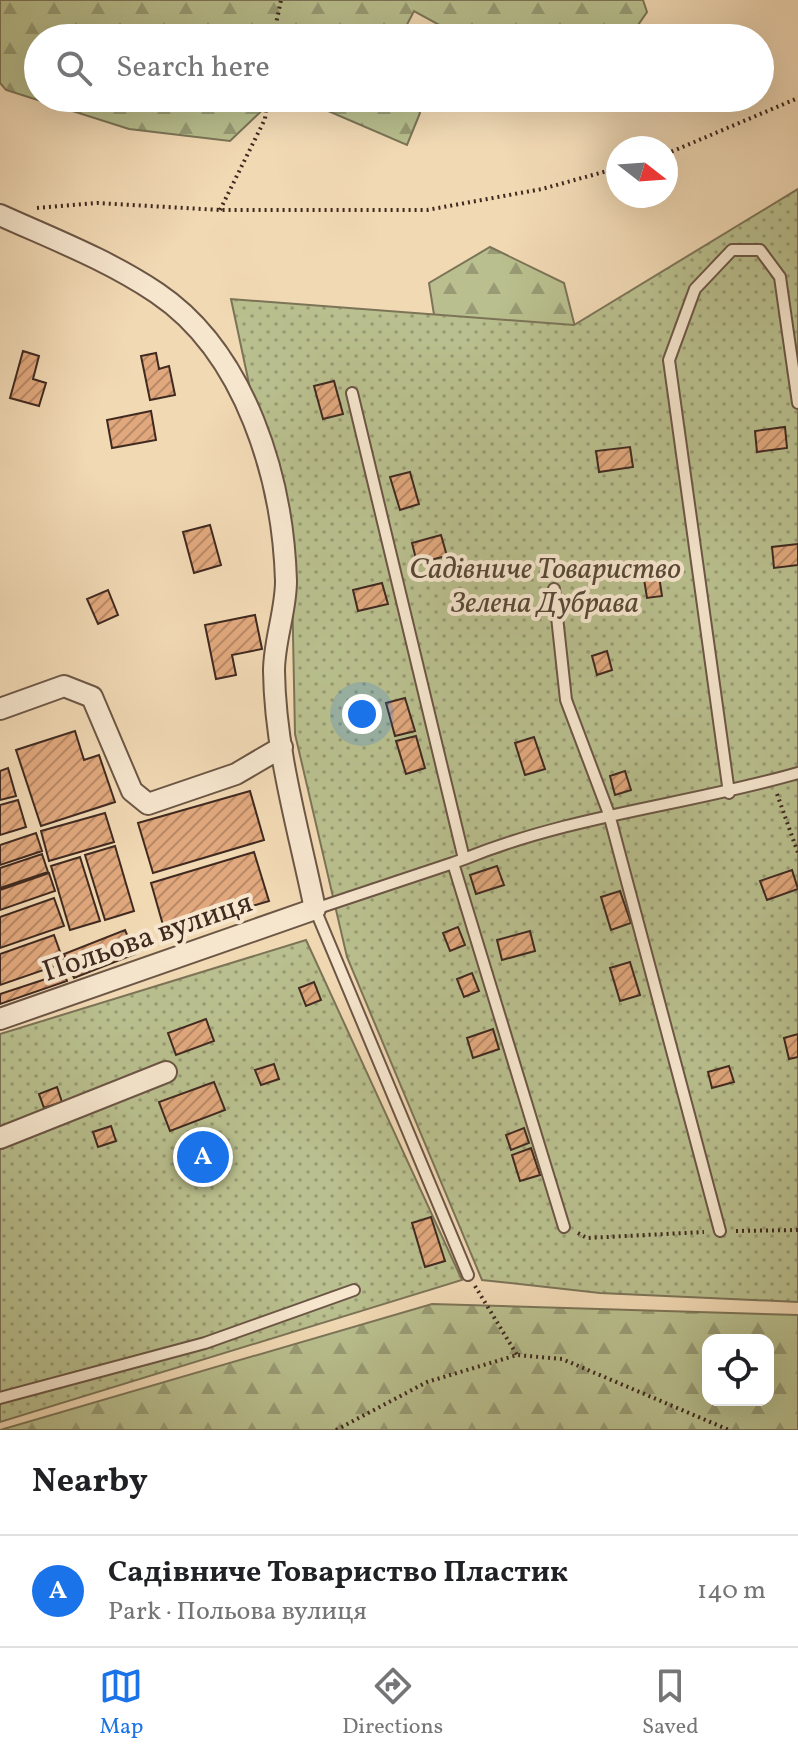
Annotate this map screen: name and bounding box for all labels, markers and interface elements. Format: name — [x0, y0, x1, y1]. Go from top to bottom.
search box — [24, 24, 774, 112]
icon: search — [52, 46, 96, 90]
text: Search here — [116, 47, 270, 89]
north arrow — [606, 136, 678, 208]
park label: Садівниче Товариство Зелена Дубрава — [409, 549, 681, 625]
your location — [342, 694, 382, 734]
street label: Польова вулиця — [37, 882, 258, 993]
pin: A — [177, 1127, 229, 1187]
map controls — [702, 1334, 774, 1406]
button: locate — [702, 1334, 774, 1406]
text: Nearby — [32, 1459, 148, 1506]
text: Садівниче Товариство Пластик — [108, 1552, 568, 1594]
text: A — [49, 1573, 67, 1609]
text: 140 m — [697, 1573, 766, 1609]
text: Park · Польова вулиця — [108, 1594, 367, 1630]
tab: Map — [99, 1664, 143, 1743]
tab: Directions — [342, 1664, 443, 1743]
tab: Saved — [642, 1664, 699, 1743]

